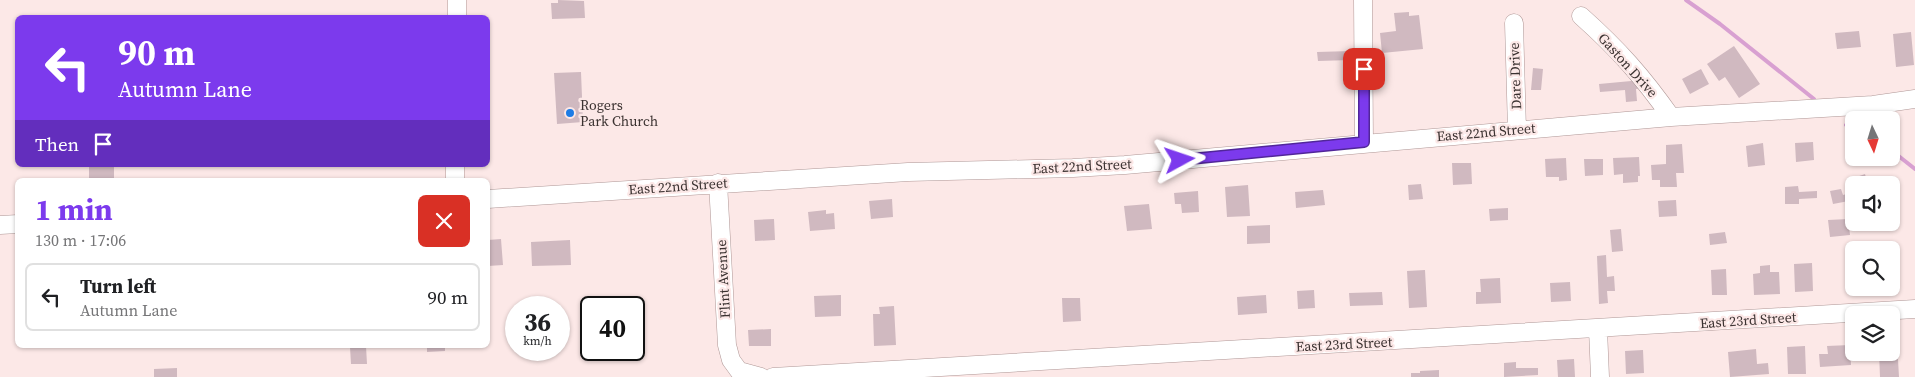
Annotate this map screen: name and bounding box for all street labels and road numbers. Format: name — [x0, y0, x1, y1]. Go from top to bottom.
street label: Gaston Drive — [1594, 28, 1662, 102]
street label: Dare Drive — [1504, 42, 1526, 110]
street label: East 22nd Street — [1436, 118, 1537, 146]
street label: East 22nd Street — [1032, 153, 1133, 179]
street label: East 22nd Street — [628, 173, 729, 199]
street label: Flint Avenue — [711, 239, 735, 319]
street label: East 23rd Street — [1699, 307, 1797, 333]
street label: East 23rd Street — [1295, 331, 1393, 357]

